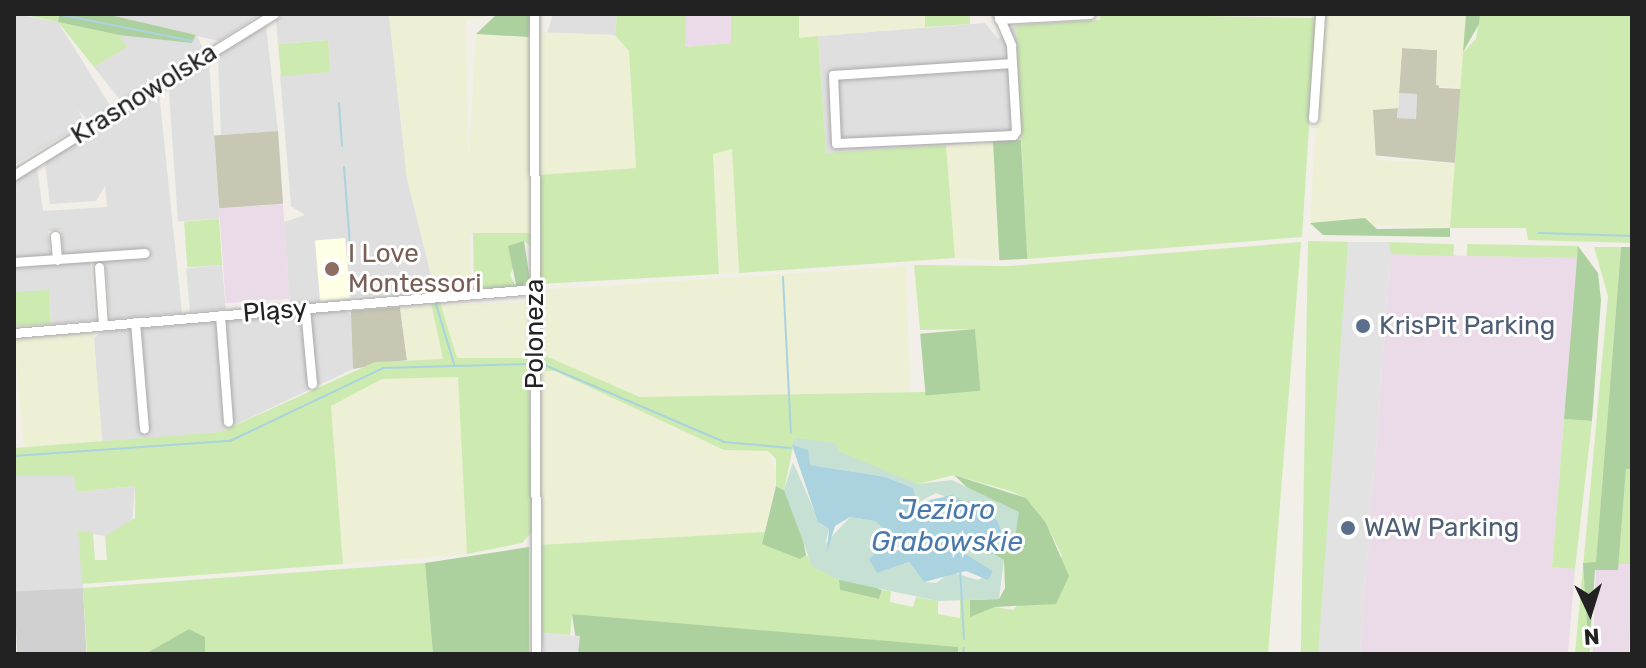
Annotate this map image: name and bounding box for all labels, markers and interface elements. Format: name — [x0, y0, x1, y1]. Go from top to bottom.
street label: Krasnowolska — [65, 37, 223, 151]
place label: I Love Montessori — [348, 238, 481, 300]
marker: I Love Montessori — [323, 260, 341, 278]
street label: Poloneza — [519, 279, 551, 389]
street label: Pląsy — [242, 293, 308, 329]
place label: KrisPit Parking — [1379, 310, 1555, 342]
marker: KrisPit Parking — [1354, 317, 1372, 335]
water label: Jezioro Grabowskie — [871, 493, 1023, 559]
place label: WAW Parking — [1364, 512, 1520, 544]
marker: WAW Parking — [1339, 519, 1357, 537]
north arrow — [1550, 572, 1630, 652]
text: N — [1583, 622, 1601, 650]

